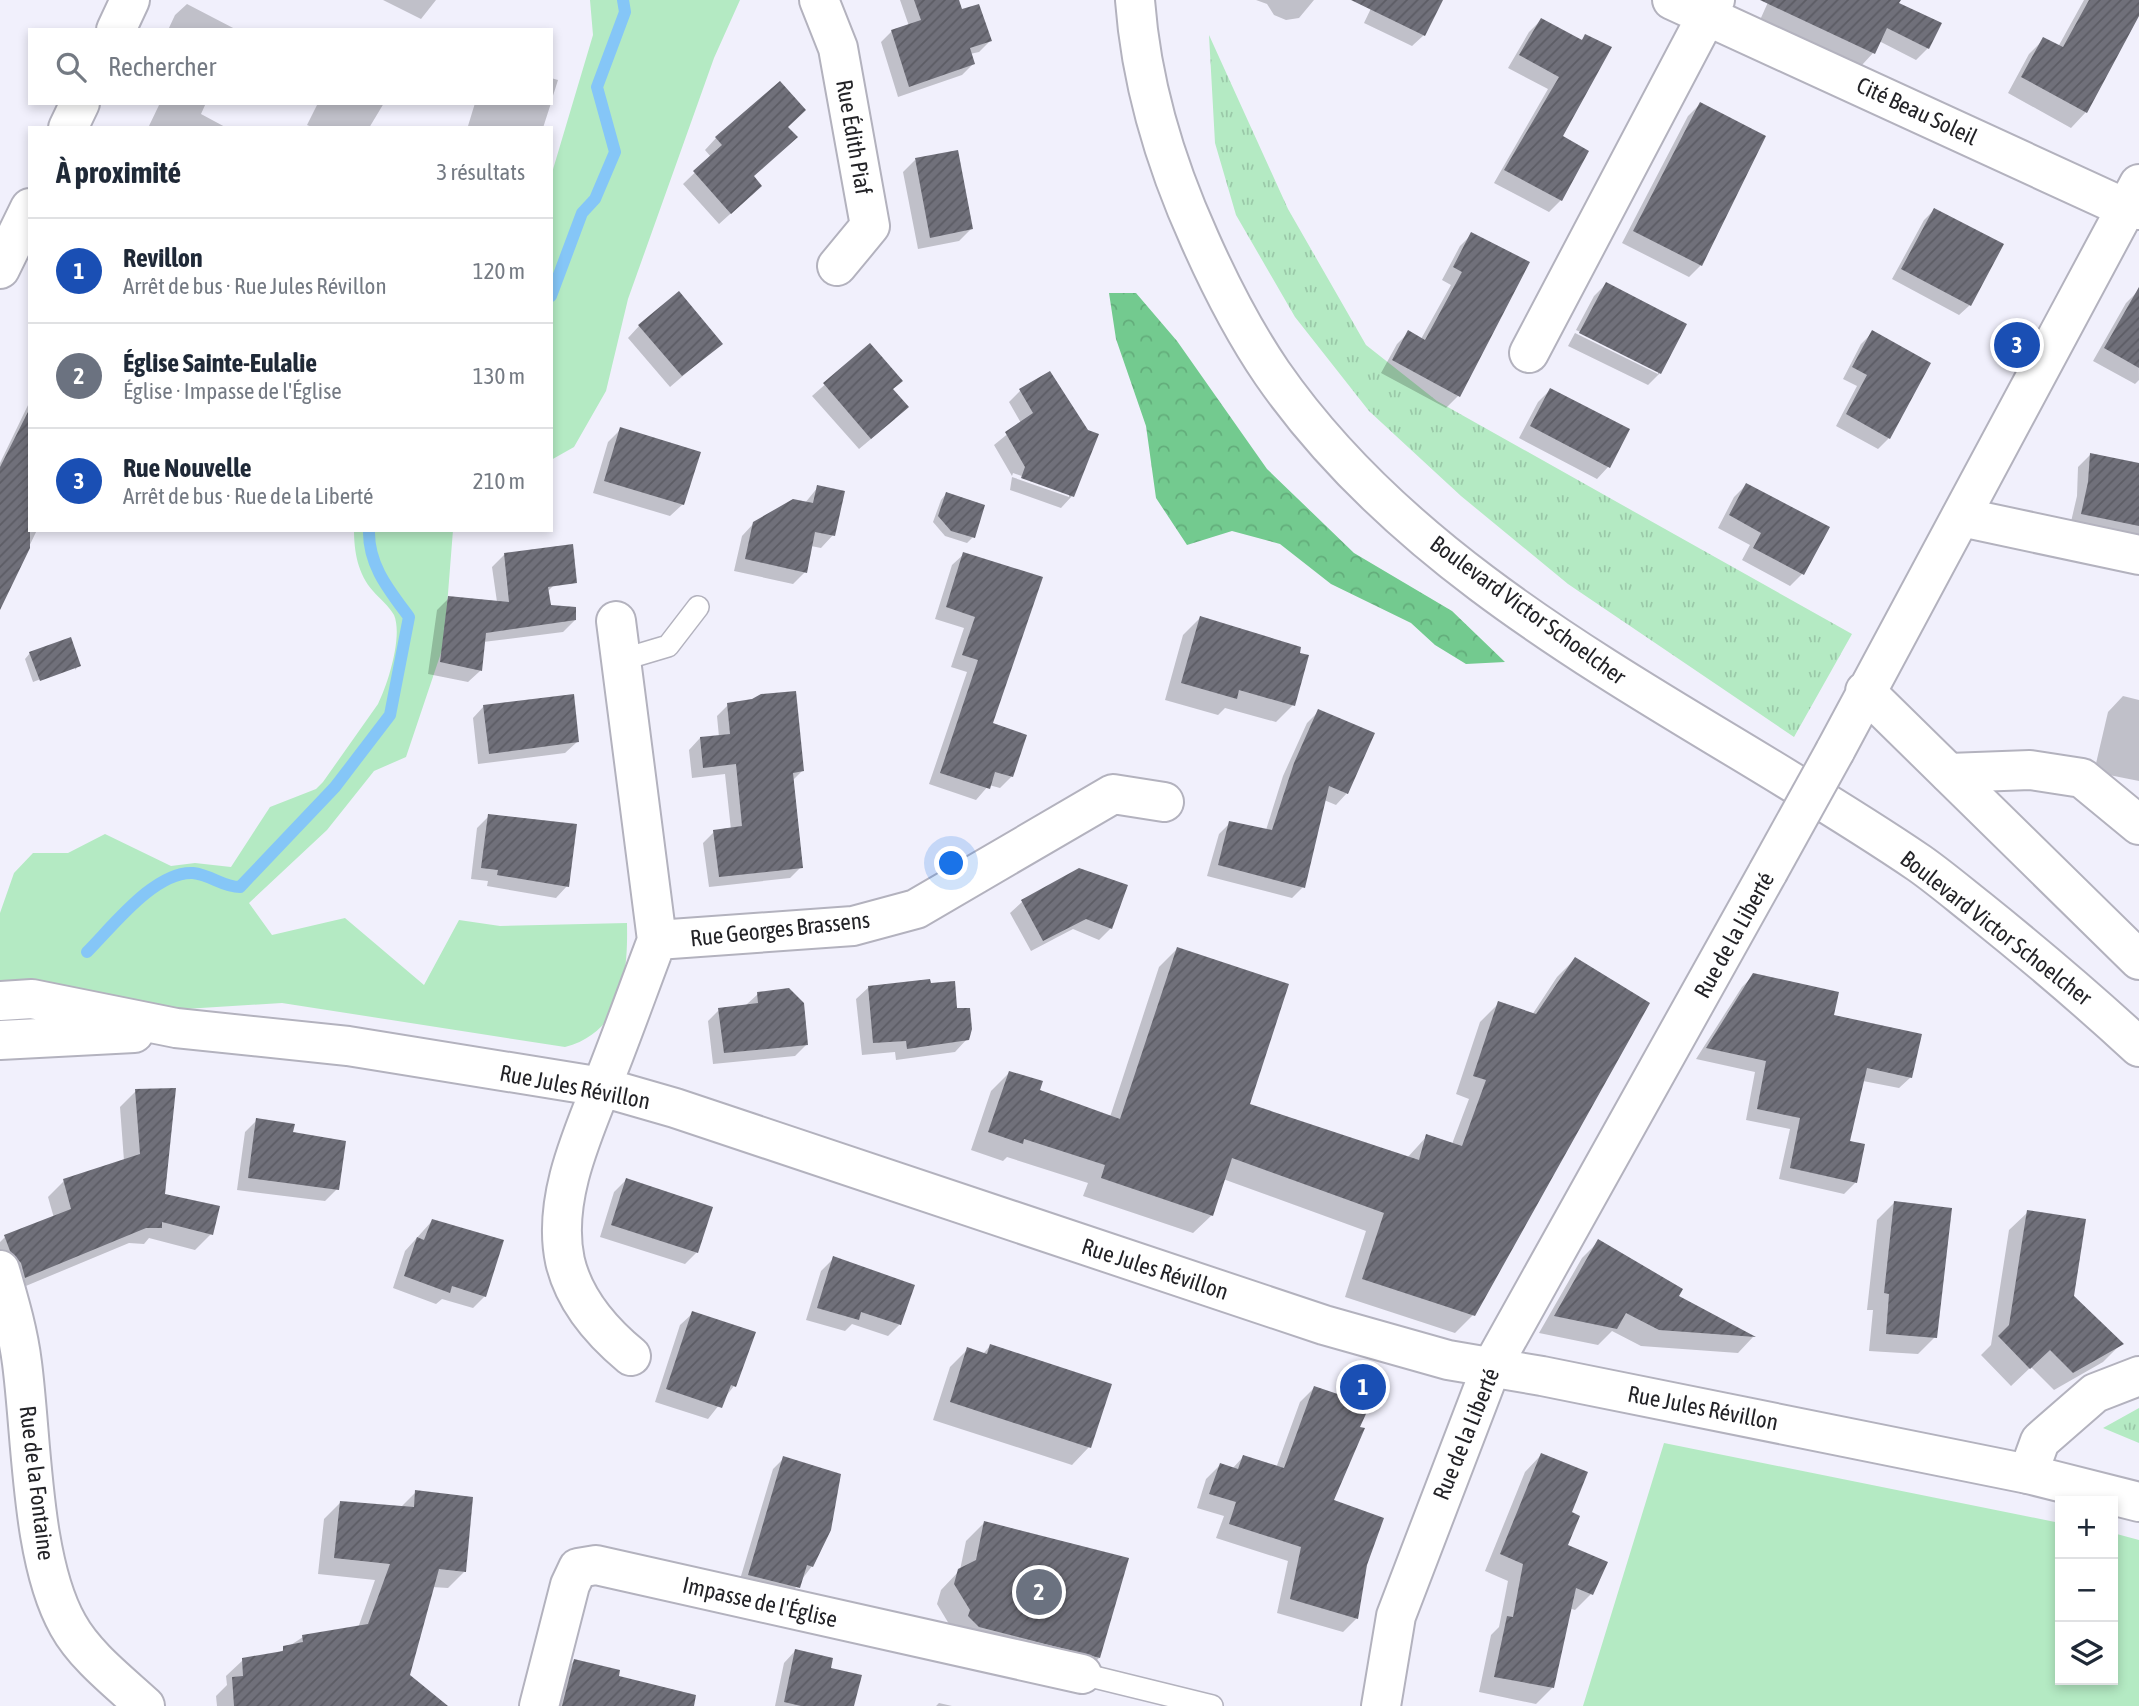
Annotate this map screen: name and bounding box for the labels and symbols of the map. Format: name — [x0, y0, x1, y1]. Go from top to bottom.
street label: Cité Beau Soleil — [1853, 72, 1981, 150]
street label: Rue Édith Piaf — [831, 77, 877, 197]
pin: 3 — [1994, 319, 2040, 371]
street label: Boulevard Victor Schoelcher — [1425, 530, 1632, 690]
street label: Boulevard Victor Schoelcher — [1895, 845, 2098, 1011]
your location — [934, 846, 968, 880]
street label: Rue de la Liberté — [1689, 868, 1779, 1002]
street label: Rue Georges Brassens — [689, 907, 871, 951]
street label: Rue Jules Révillon — [498, 1060, 652, 1114]
street label: Rue Jules Révillon — [1078, 1233, 1232, 1305]
pin: 1 — [1340, 1361, 1386, 1413]
street label: Rue de la Liberté — [1428, 1364, 1504, 1504]
street label: Rue Jules Révillon — [1626, 1381, 1780, 1435]
street label: Rue de la Fontaine — [15, 1404, 59, 1562]
pin: 2 — [1016, 1566, 1062, 1618]
street label: Impasse de l'Église — [680, 1572, 840, 1632]

